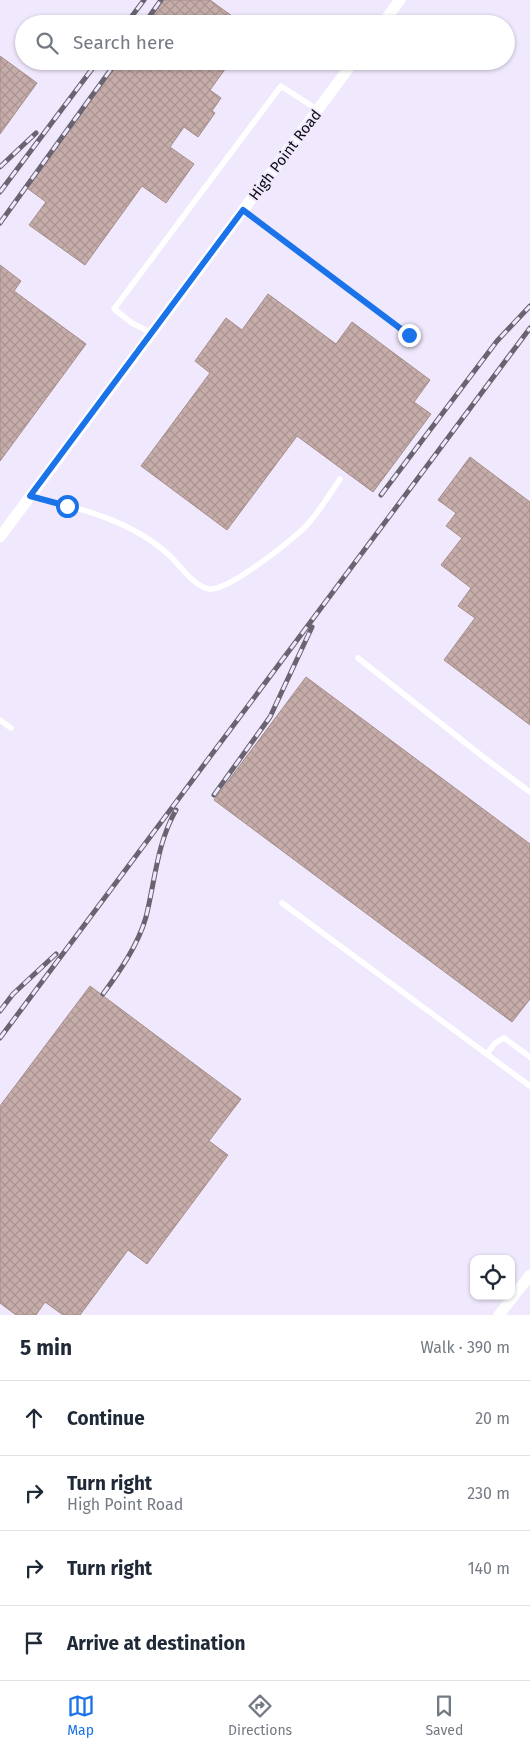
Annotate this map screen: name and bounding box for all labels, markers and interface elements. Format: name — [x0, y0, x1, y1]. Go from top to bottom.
search box — [15, 15, 515, 70]
icon: search — [33, 29, 61, 57]
text: Search here — [73, 31, 174, 54]
street label: High Point Road — [245, 106, 325, 204]
route end — [398, 324, 421, 347]
route start — [56, 495, 79, 518]
map controls — [470, 1255, 515, 1300]
button: locate — [470, 1255, 515, 1300]
text: 5 min — [20, 1335, 72, 1361]
text: Walk · 390 m — [420, 1338, 510, 1357]
icon: ahead — [20, 1404, 48, 1432]
text: Continue — [67, 1407, 145, 1430]
text: 20 m — [475, 1409, 510, 1428]
text: Turn right — [67, 1472, 152, 1495]
icon: right — [20, 1479, 48, 1507]
text: 230 m — [467, 1484, 510, 1503]
text: High Point Road — [67, 1495, 183, 1514]
icon: right — [20, 1554, 48, 1582]
text: Turn right — [67, 1557, 152, 1580]
text: 140 m — [468, 1559, 510, 1578]
icon: arrive — [20, 1629, 48, 1657]
text: Arrive at destination — [67, 1632, 246, 1655]
tab: Map — [67, 1692, 95, 1739]
tab: Directions — [228, 1692, 292, 1739]
tab: Saved — [425, 1692, 463, 1739]

